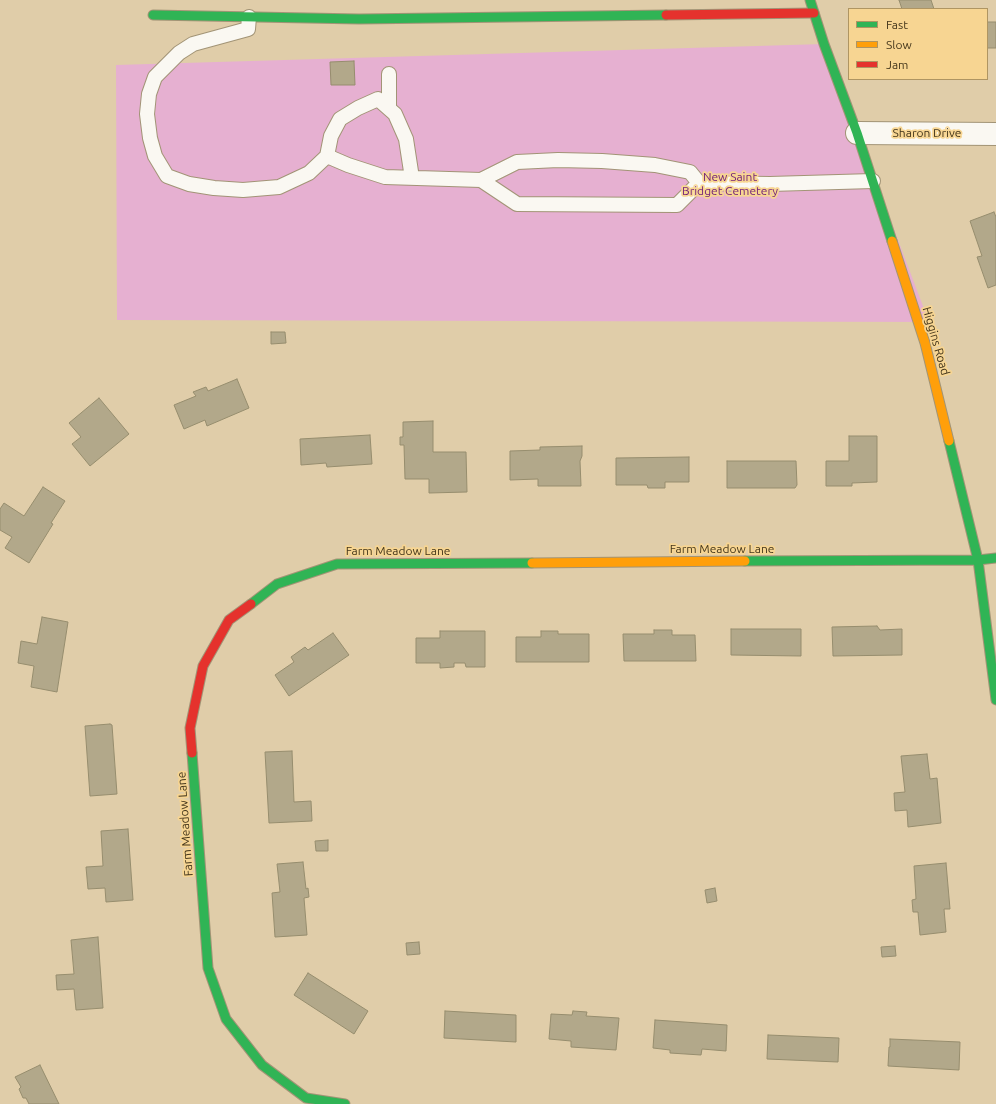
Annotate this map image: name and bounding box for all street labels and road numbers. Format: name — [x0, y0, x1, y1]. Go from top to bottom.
street label: Sharon Drive — [893, 126, 961, 140]
street label: Higgins Road — [919, 305, 953, 377]
street label: Farm Meadow Lane — [670, 542, 774, 556]
street label: Farm Meadow Lane — [346, 544, 450, 558]
street label: Farm Meadow Lane — [174, 771, 196, 877]

